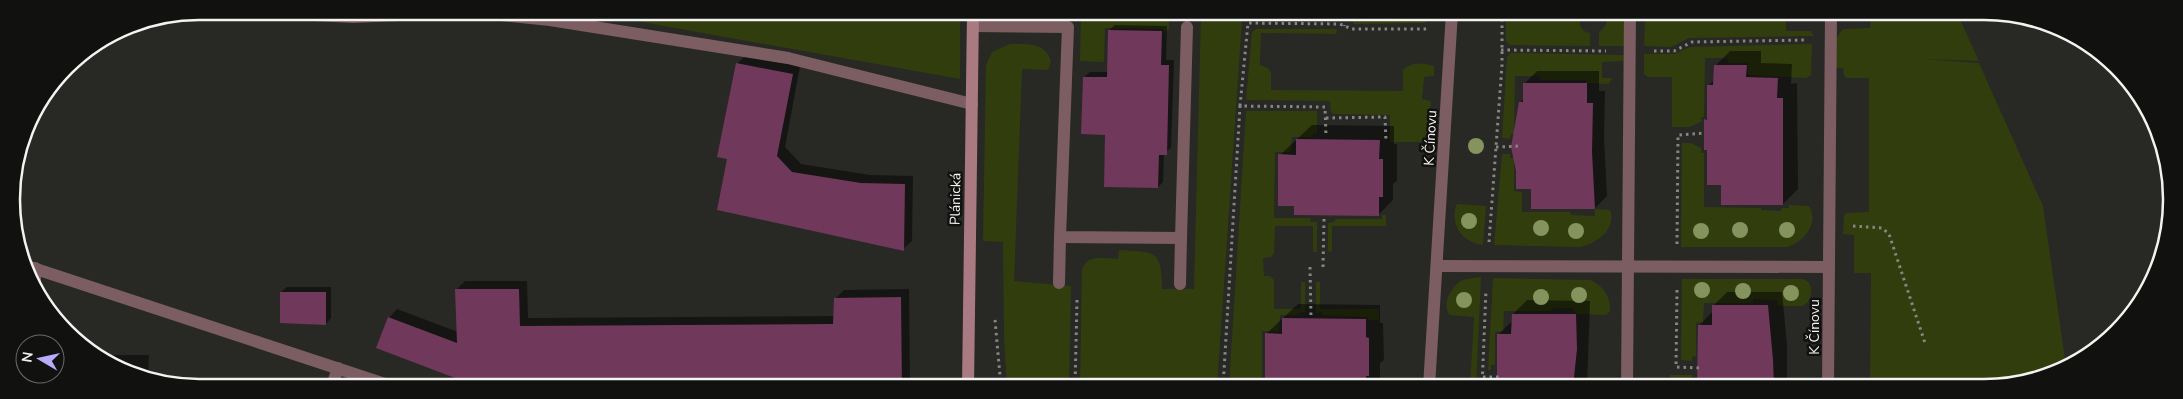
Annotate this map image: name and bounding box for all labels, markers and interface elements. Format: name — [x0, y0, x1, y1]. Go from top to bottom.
street label: K Čínovu — [1420, 110, 1441, 166]
street label: Plánická — [946, 173, 965, 225]
street label: K Čínovu — [1805, 299, 1824, 355]
north arrow — [15, 334, 65, 384]
text: N — [17, 350, 38, 364]

